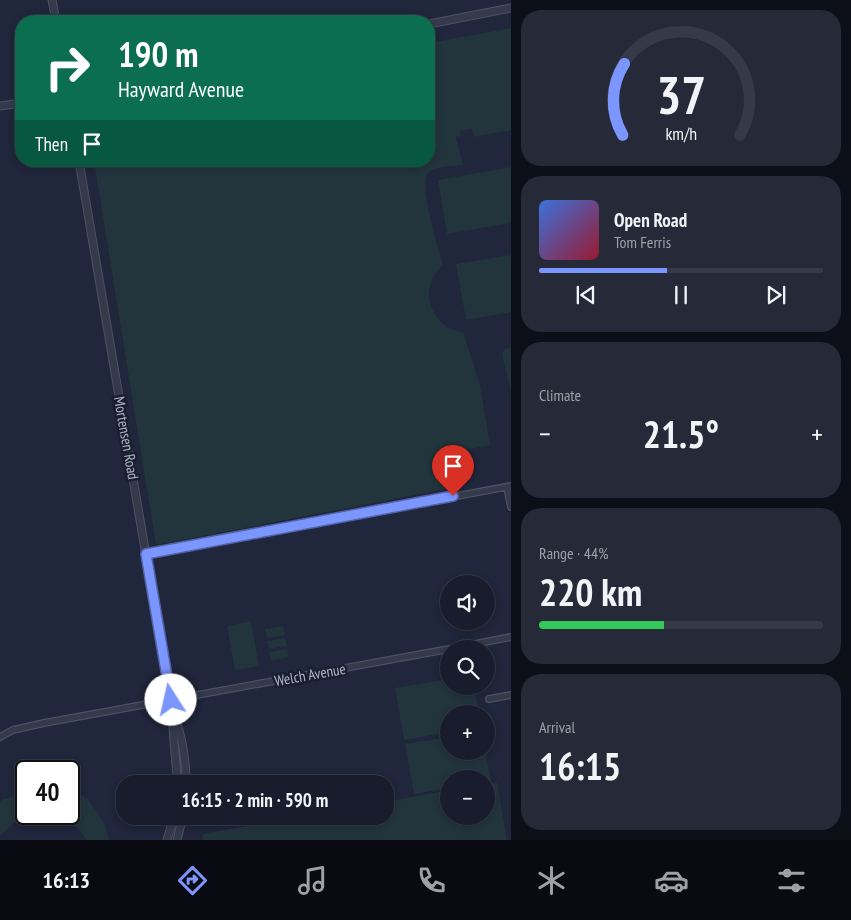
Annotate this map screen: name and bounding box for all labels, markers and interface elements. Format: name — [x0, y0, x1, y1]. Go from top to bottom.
text: 190 m — [118, 31, 199, 77]
icon: right — [35, 35, 100, 100]
text: 37 — [656, 61, 706, 128]
text: Hayward Avenue — [118, 75, 244, 103]
text: km/h — [665, 122, 697, 145]
icon: arrive — [78, 130, 106, 158]
text: Then — [35, 132, 68, 156]
text: Open Road — [614, 208, 687, 232]
text: Tom Ferris — [614, 232, 671, 252]
icon: previous — [572, 281, 600, 309]
icon: pause — [667, 281, 695, 309]
icon: next — [762, 281, 790, 309]
text: Climate — [539, 385, 581, 405]
street label: Mortensen Road — [110, 395, 143, 481]
text: 21.5° — [643, 409, 719, 458]
text: − — [539, 415, 551, 452]
text: + — [811, 415, 823, 452]
pin — [432, 445, 474, 496]
icon: arrive — [439, 452, 467, 480]
text: Range · 44% — [539, 543, 608, 563]
text: 220 km — [539, 567, 642, 616]
map controls — [440, 575, 495, 825]
button: sound — [440, 575, 495, 630]
button: search — [440, 640, 495, 695]
street label: Welch Avenue — [273, 659, 347, 690]
position arrow — [144, 673, 196, 725]
button: + — [440, 705, 495, 760]
text: Arrival — [539, 717, 575, 737]
text: 16:15 — [539, 741, 621, 790]
speed limit sign: 40 — [15, 760, 80, 825]
button: − — [440, 770, 495, 825]
text: 16:15 · 2 min · 590 m — [182, 788, 328, 812]
icon: directions — [175, 863, 210, 898]
icon: music — [295, 863, 330, 898]
icon: phone — [414, 863, 449, 898]
icon: climate — [534, 863, 569, 898]
icon: car — [654, 863, 689, 898]
icon: filters — [774, 863, 809, 898]
text: 16:13 — [42, 866, 90, 894]

